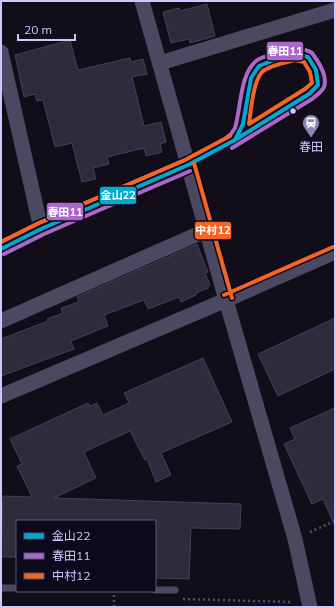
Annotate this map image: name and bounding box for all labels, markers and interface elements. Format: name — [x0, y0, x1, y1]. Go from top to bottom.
scale bar — [18, 16, 75, 42]
text: 20 m — [24, 22, 52, 37]
line badge: 春田11 — [266, 41, 304, 61]
text: 春田11 — [267, 44, 303, 58]
unlabelled marker — [288, 106, 298, 116]
station icon: 春田 — [301, 113, 321, 138]
place label: 春田 — [299, 139, 323, 154]
line badge: 金山22 — [99, 186, 137, 205]
text: 金山22 — [100, 188, 136, 202]
line badge: 春田11 — [46, 202, 84, 221]
text: 春田11 — [47, 205, 83, 219]
line badge: 中村12 — [194, 221, 232, 240]
text: 中村12 — [195, 223, 231, 237]
legend — [16, 520, 156, 592]
text: 金山22 — [52, 528, 90, 543]
text: 春田11 — [52, 548, 90, 563]
text: 中村12 — [52, 568, 90, 583]

